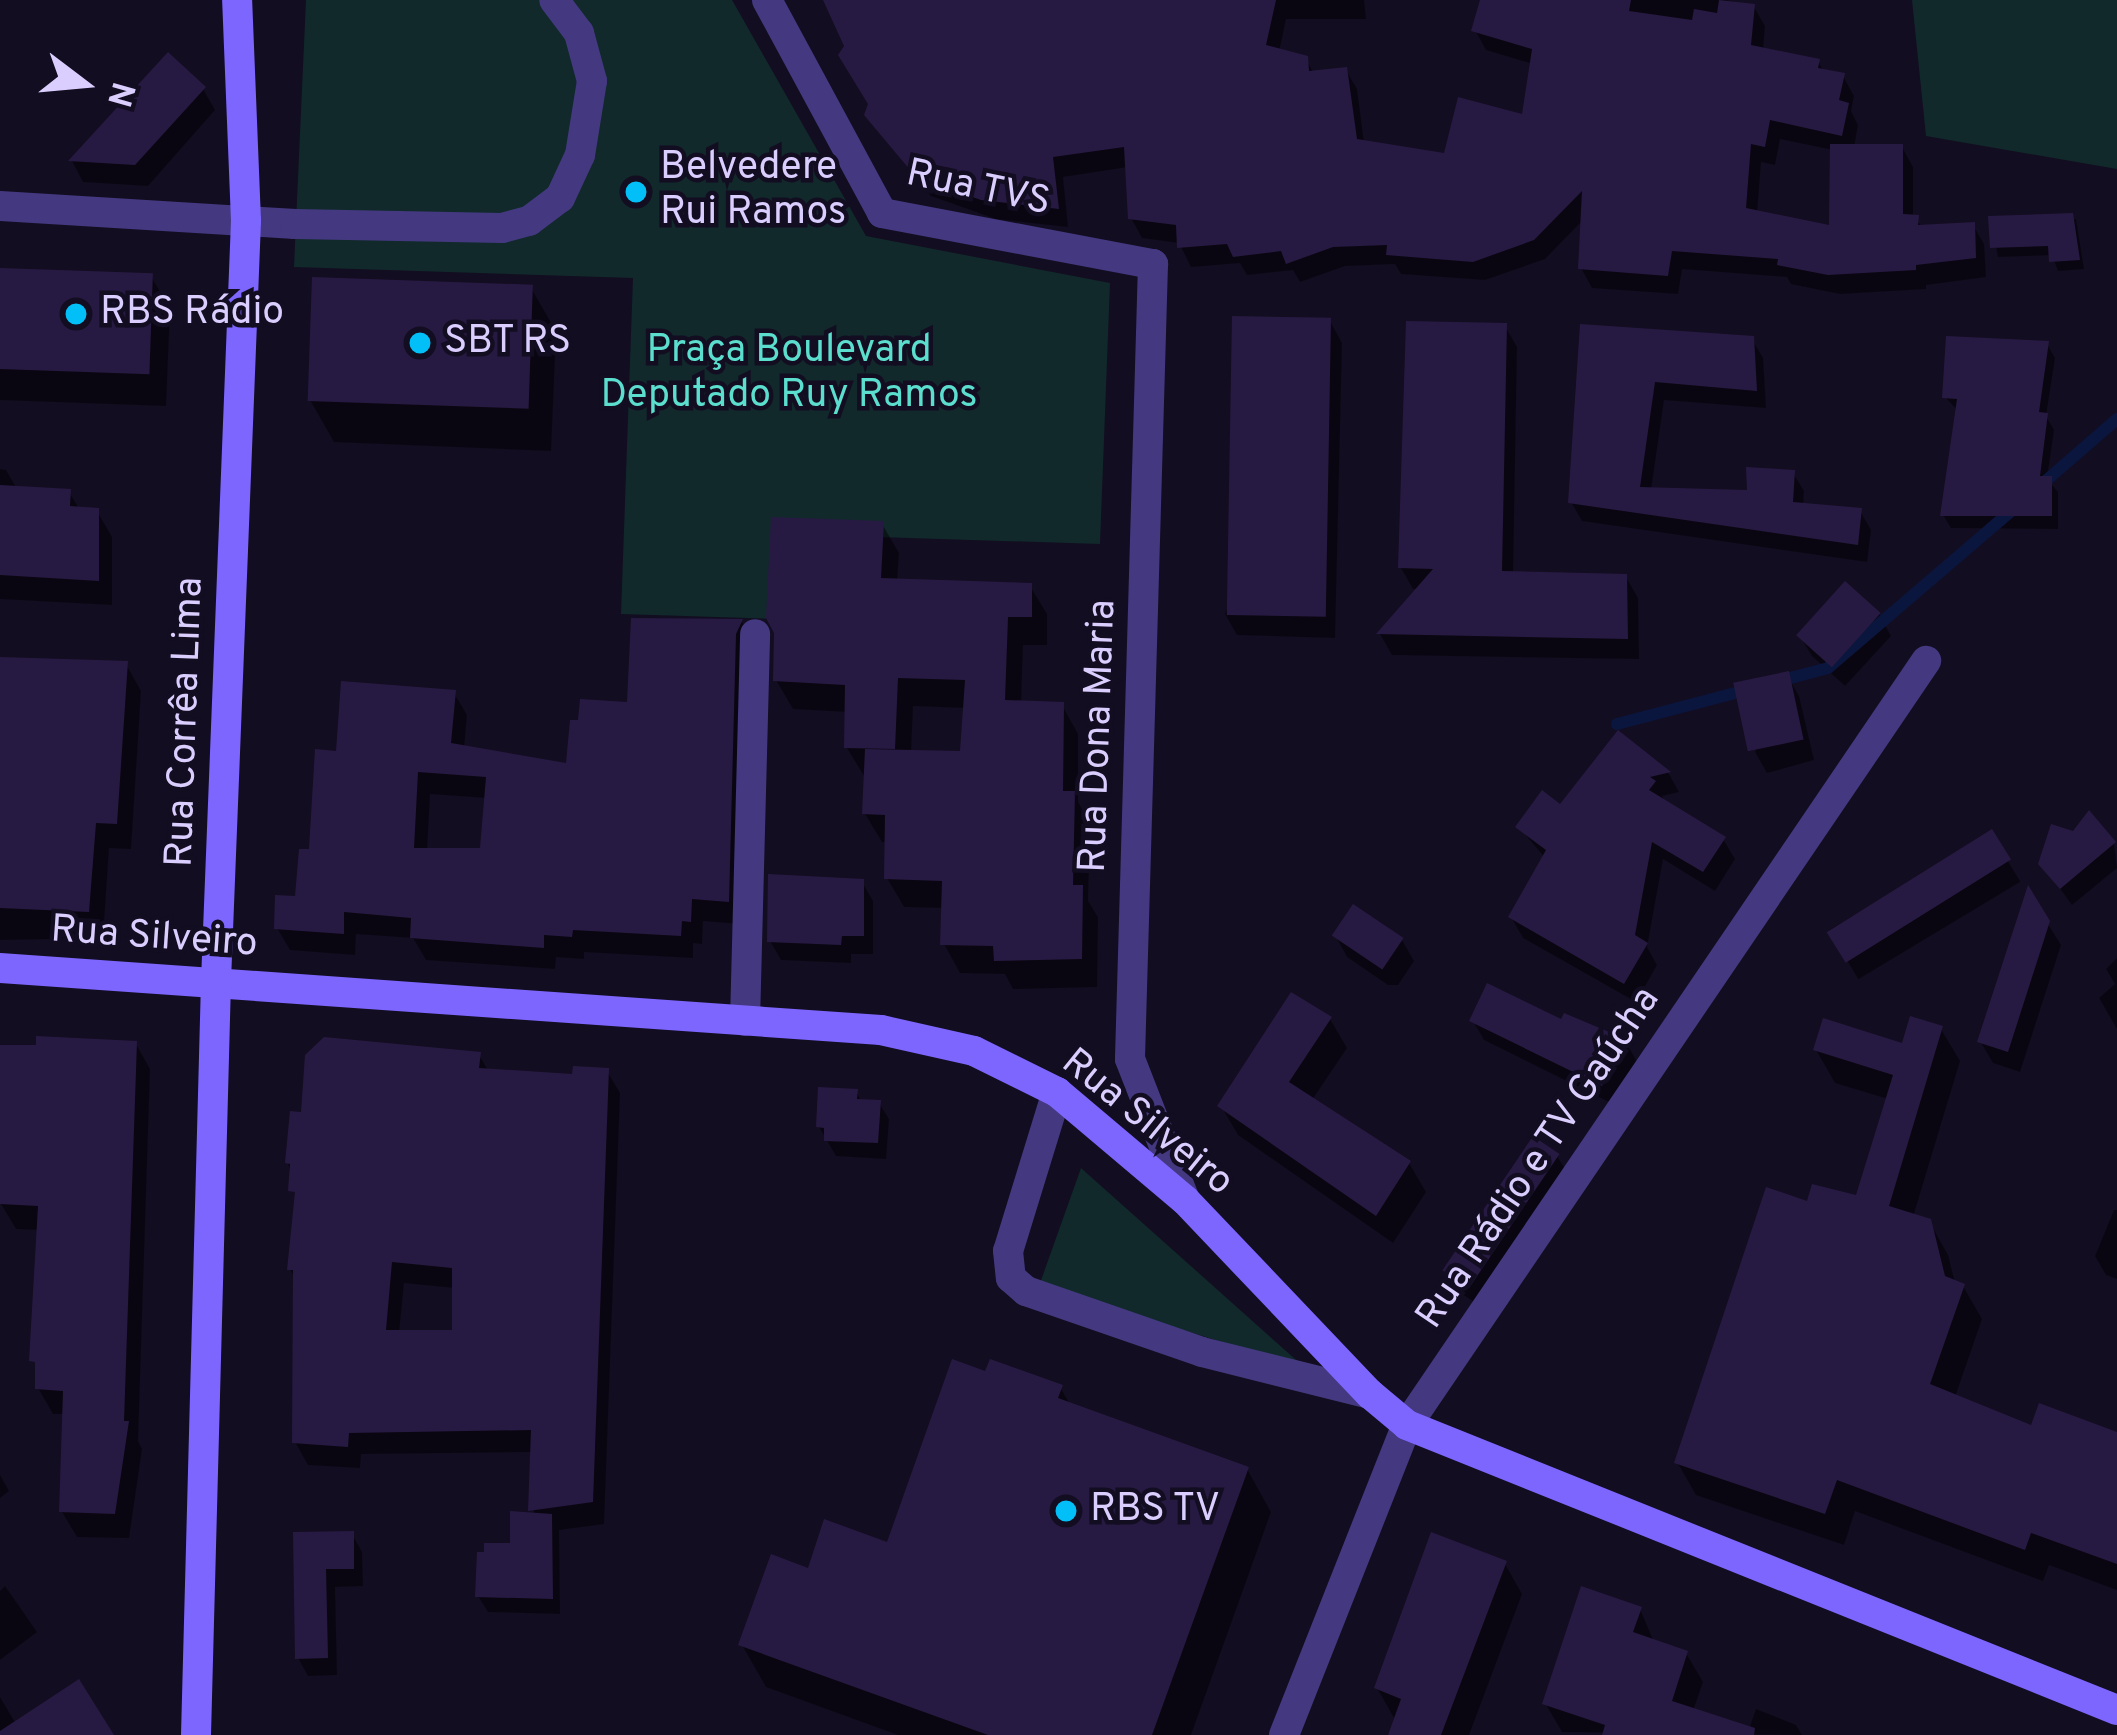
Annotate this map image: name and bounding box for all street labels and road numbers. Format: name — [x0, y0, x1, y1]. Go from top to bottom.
street label: Rua TVS — [901, 152, 1055, 228]
street label: Rua Corrêa Lima — [159, 576, 215, 868]
street label: Rua Dona Maria — [1072, 599, 1128, 873]
street label: Rua Silveiro — [49, 908, 259, 970]
street label: Rua Rádio e TV Gaúcha — [1407, 978, 1673, 1340]
street label: Rua Silveiro — [1051, 1041, 1241, 1207]

